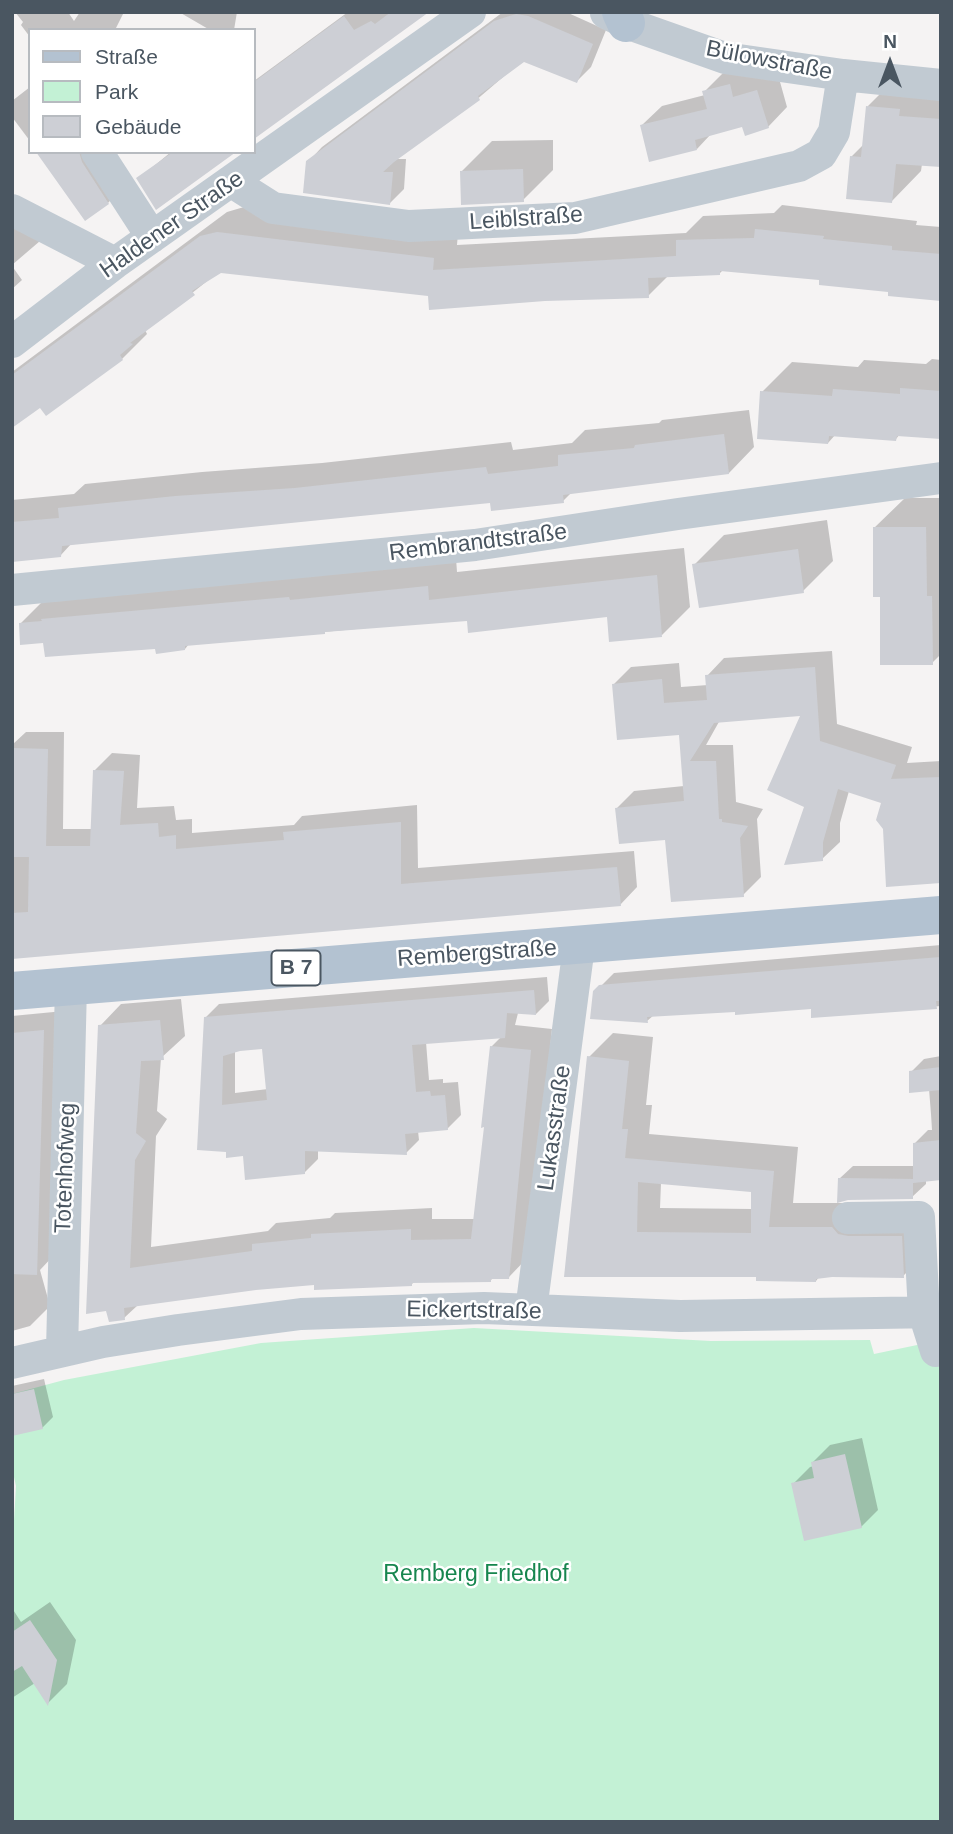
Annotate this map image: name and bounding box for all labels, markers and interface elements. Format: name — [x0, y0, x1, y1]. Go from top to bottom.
legend — [28, 28, 256, 154]
north arrow — [855, 28, 925, 98]
text: N — [883, 31, 897, 52]
street label: Bülowstraße — [704, 35, 834, 87]
text: Straße — [95, 45, 158, 68]
text: Park — [95, 80, 138, 103]
text: Gebäude — [95, 115, 181, 138]
street label: Haldener Straße — [95, 165, 249, 285]
street label: Leiblstraße — [468, 201, 584, 237]
street label: Rembrandtstraße — [388, 518, 568, 568]
street label: Rembergstraße — [396, 935, 558, 973]
road number: B 7 — [272, 950, 320, 986]
street label: Lukasstraße — [533, 1063, 577, 1193]
street label: Totenhofweg — [50, 1102, 82, 1234]
street label: Eickertstraße — [406, 1296, 542, 1326]
park label: Remberg Friedhof — [383, 1561, 569, 1589]

